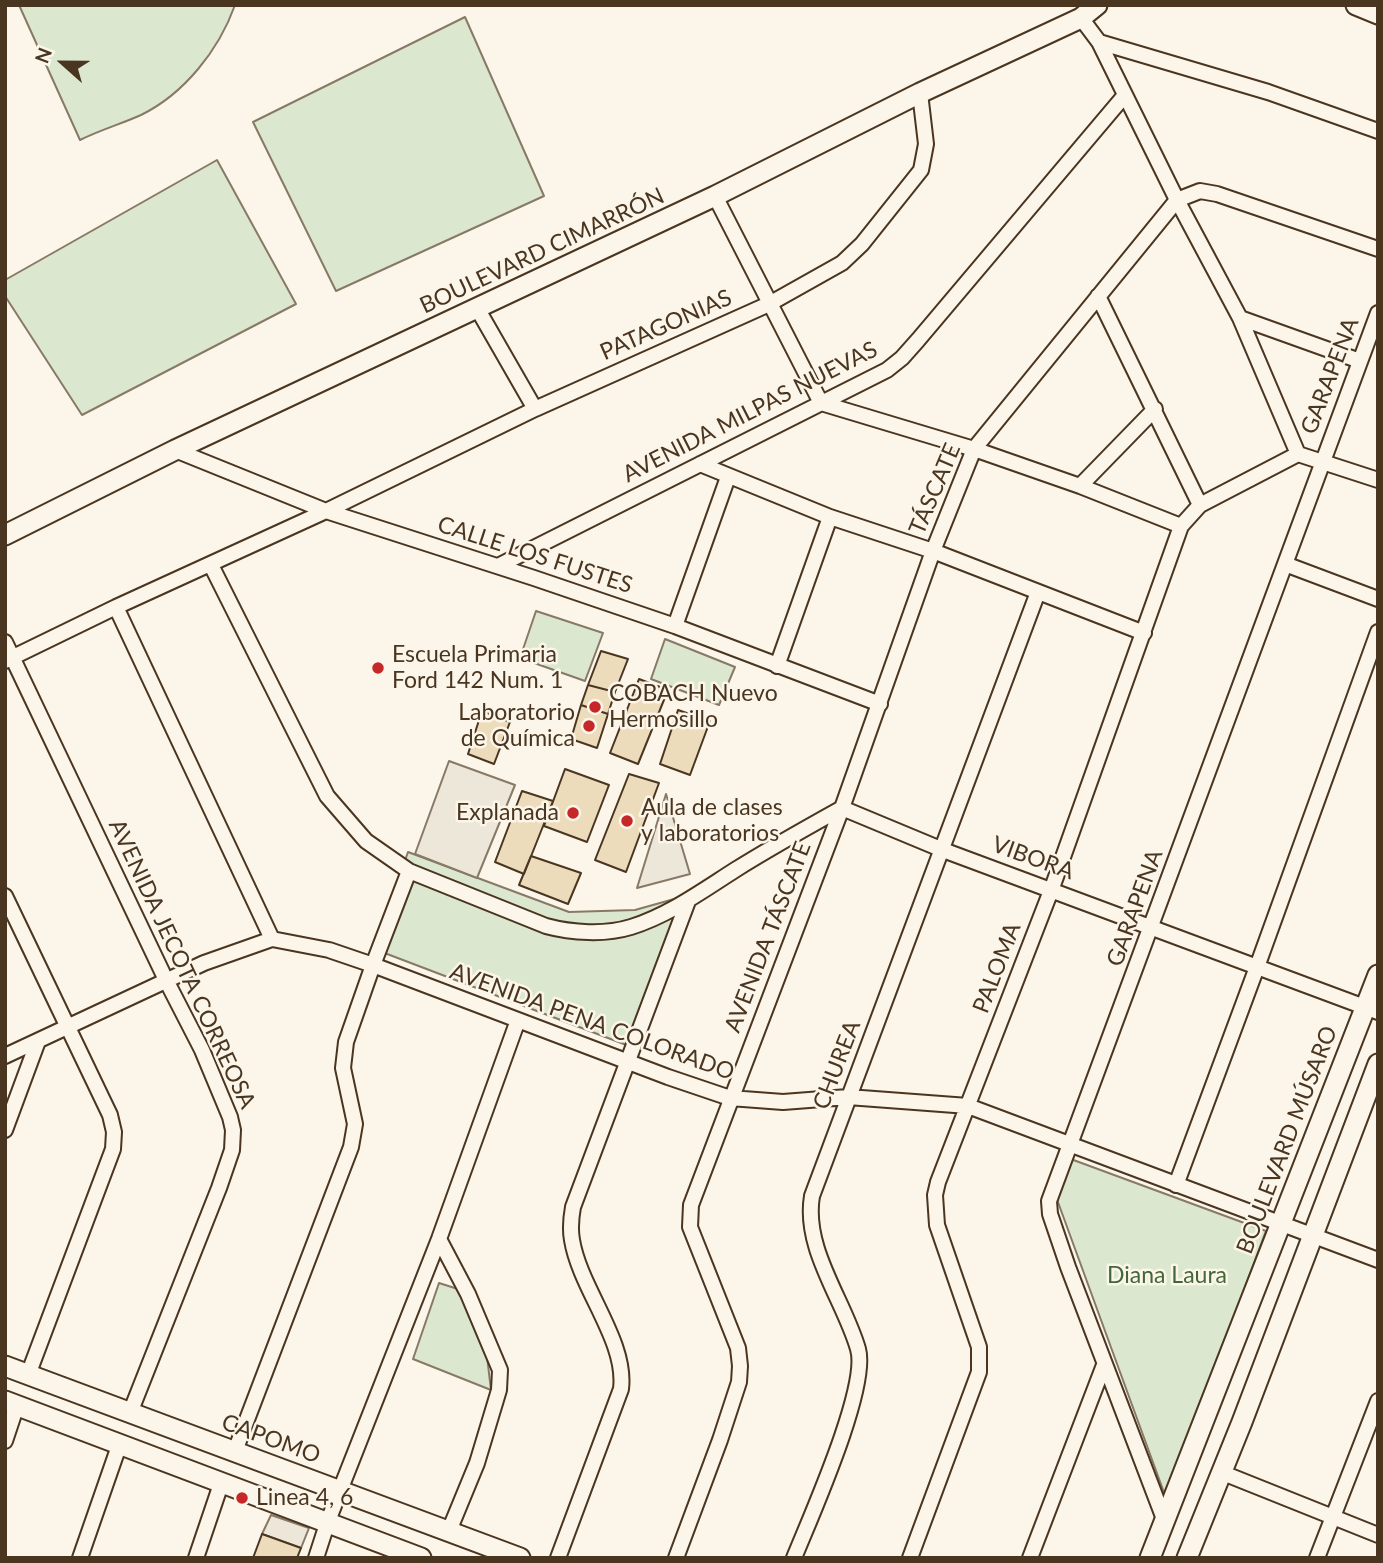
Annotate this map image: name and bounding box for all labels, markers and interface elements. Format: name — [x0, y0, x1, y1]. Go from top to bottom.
north arrow — [28, 28, 98, 98]
text: N — [30, 44, 56, 66]
street label: BOULEVARD CIMARRÓN — [415, 182, 669, 320]
street label: PATAGONIAS — [596, 284, 736, 366]
street label: GARAPENA — [1295, 314, 1365, 438]
street label: AVENIDA MILPAS NUEVAS — [618, 336, 882, 488]
street label: TÁSCATE — [904, 439, 966, 539]
street label: CALLE LOS FUSTES — [434, 510, 636, 600]
place label: Escuela Primaria Ford 142 Num. 1 — [392, 641, 563, 695]
marker: Escuela Primaria Ford 142 Num. 1 — [370, 660, 386, 676]
place label: COBACH Nuevo Hermosillo — [609, 680, 778, 734]
place label: Laboratorio de Química — [458, 699, 575, 753]
marker: COBACH Nuevo Hermosillo — [587, 699, 603, 715]
marker: Laboratorio de Química — [581, 718, 597, 734]
place label: Aula de clases y laboratorios — [641, 794, 783, 848]
place label: Explanada — [456, 799, 559, 827]
marker: Explanada — [565, 805, 581, 821]
marker: Aula de clases y laboratorios — [619, 813, 635, 829]
street label: AVENIDA JECOTA CORREOSA — [103, 815, 261, 1113]
street label: VIBORA — [988, 830, 1078, 886]
street label: AVENIDA TÁSCATE — [719, 838, 817, 1036]
street label: GARAPENA — [1101, 846, 1169, 970]
street label: PALOMA — [967, 919, 1027, 1017]
street label: AVENIDA PENA COLORADO — [446, 958, 738, 1086]
street label: CHUREA — [807, 1017, 867, 1113]
street label: BOULEVARD MÚSARO — [1231, 1022, 1343, 1258]
park label: Diana Laura — [1107, 1262, 1227, 1290]
street label: CAPOMO — [218, 1408, 324, 1470]
place label: Linea 4, 6 — [256, 1484, 353, 1512]
marker: Linea 4, 6 — [234, 1490, 250, 1506]

